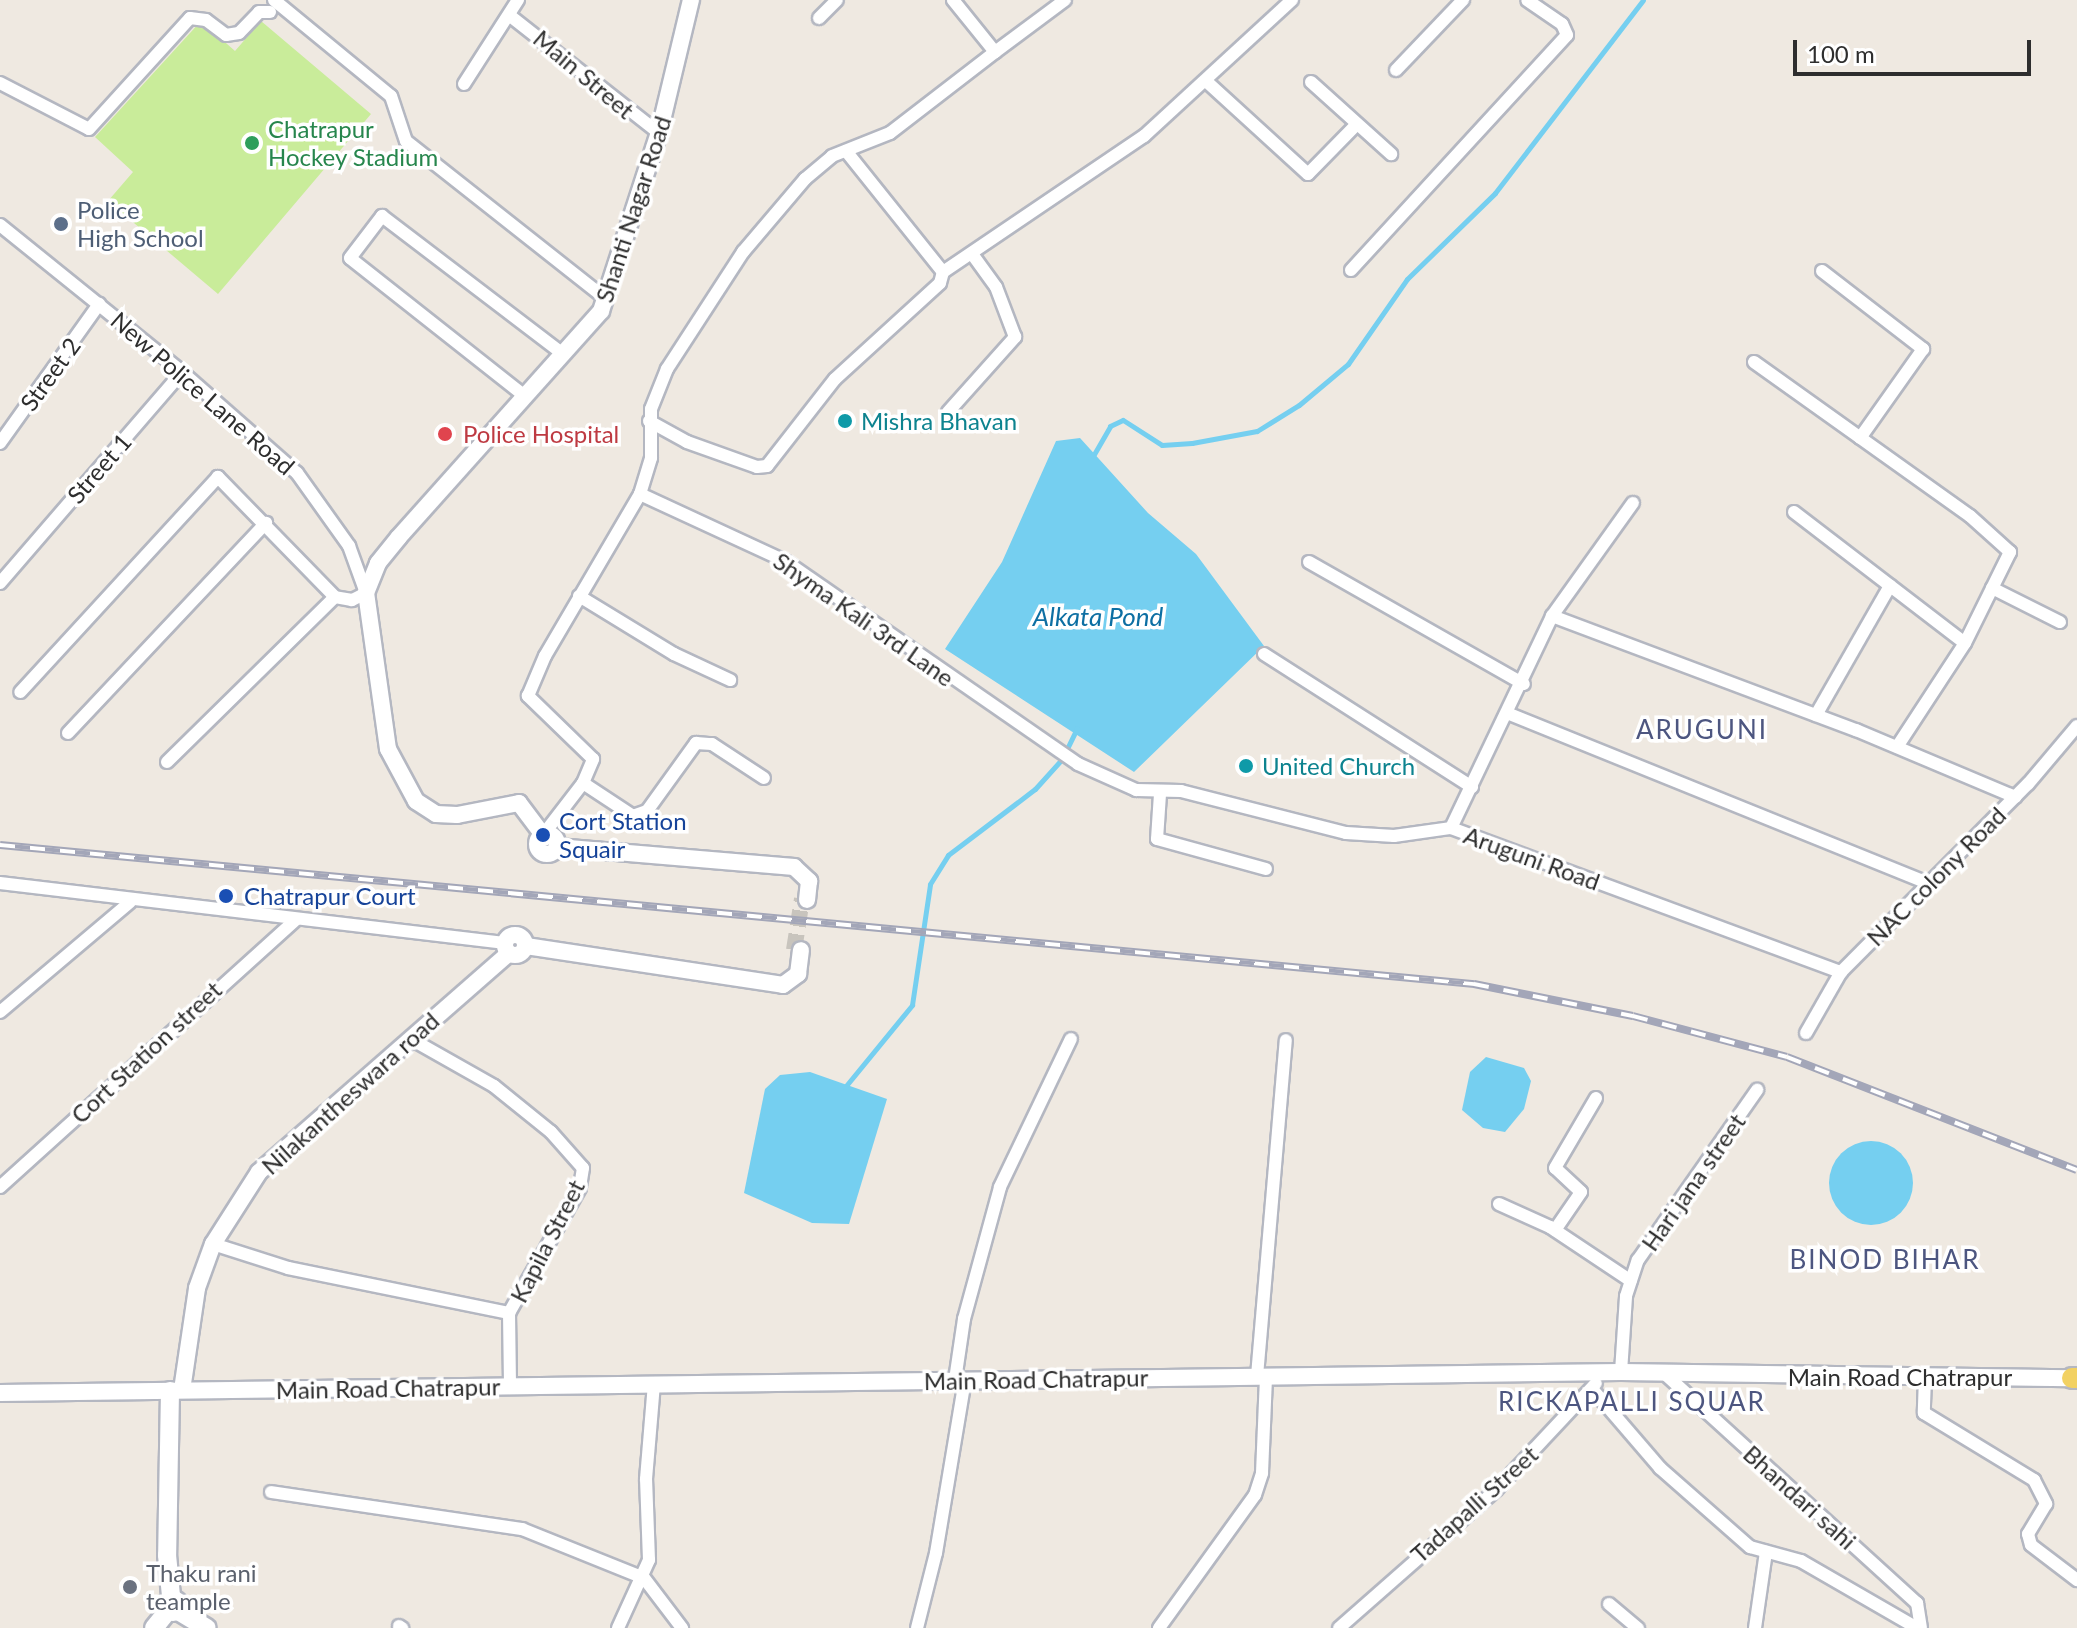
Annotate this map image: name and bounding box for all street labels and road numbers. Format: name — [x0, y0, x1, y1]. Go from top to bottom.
street label: Main Street — [528, 24, 640, 124]
street label: Shanti Nagar Road — [589, 112, 677, 306]
street label: New Police Lane Road — [105, 305, 301, 481]
street label: Street 2 — [14, 332, 86, 416]
street label: Street 1 — [61, 427, 137, 509]
street label: Shyma Kali 3rd Lane — [768, 546, 960, 692]
street label: NAC colony Road — [1860, 800, 2012, 952]
street label: Aruguni Road — [1460, 820, 1604, 896]
street label: Cort Station street — [65, 975, 227, 1129]
street label: Nilakantheswara road — [256, 1006, 444, 1180]
street label: Hari jana street — [1635, 1108, 1751, 1256]
street label: Kapila Street — [504, 1175, 590, 1307]
street label: Main Road Chatrapur — [924, 1363, 1148, 1395]
street label: Main Road Chatrapur — [1788, 1363, 2012, 1391]
street label: Main Road Chatrapur — [276, 1372, 500, 1404]
street label: Bhandari sahi — [1738, 1439, 1862, 1555]
street label: Tadapalli Street — [1405, 1440, 1543, 1568]

